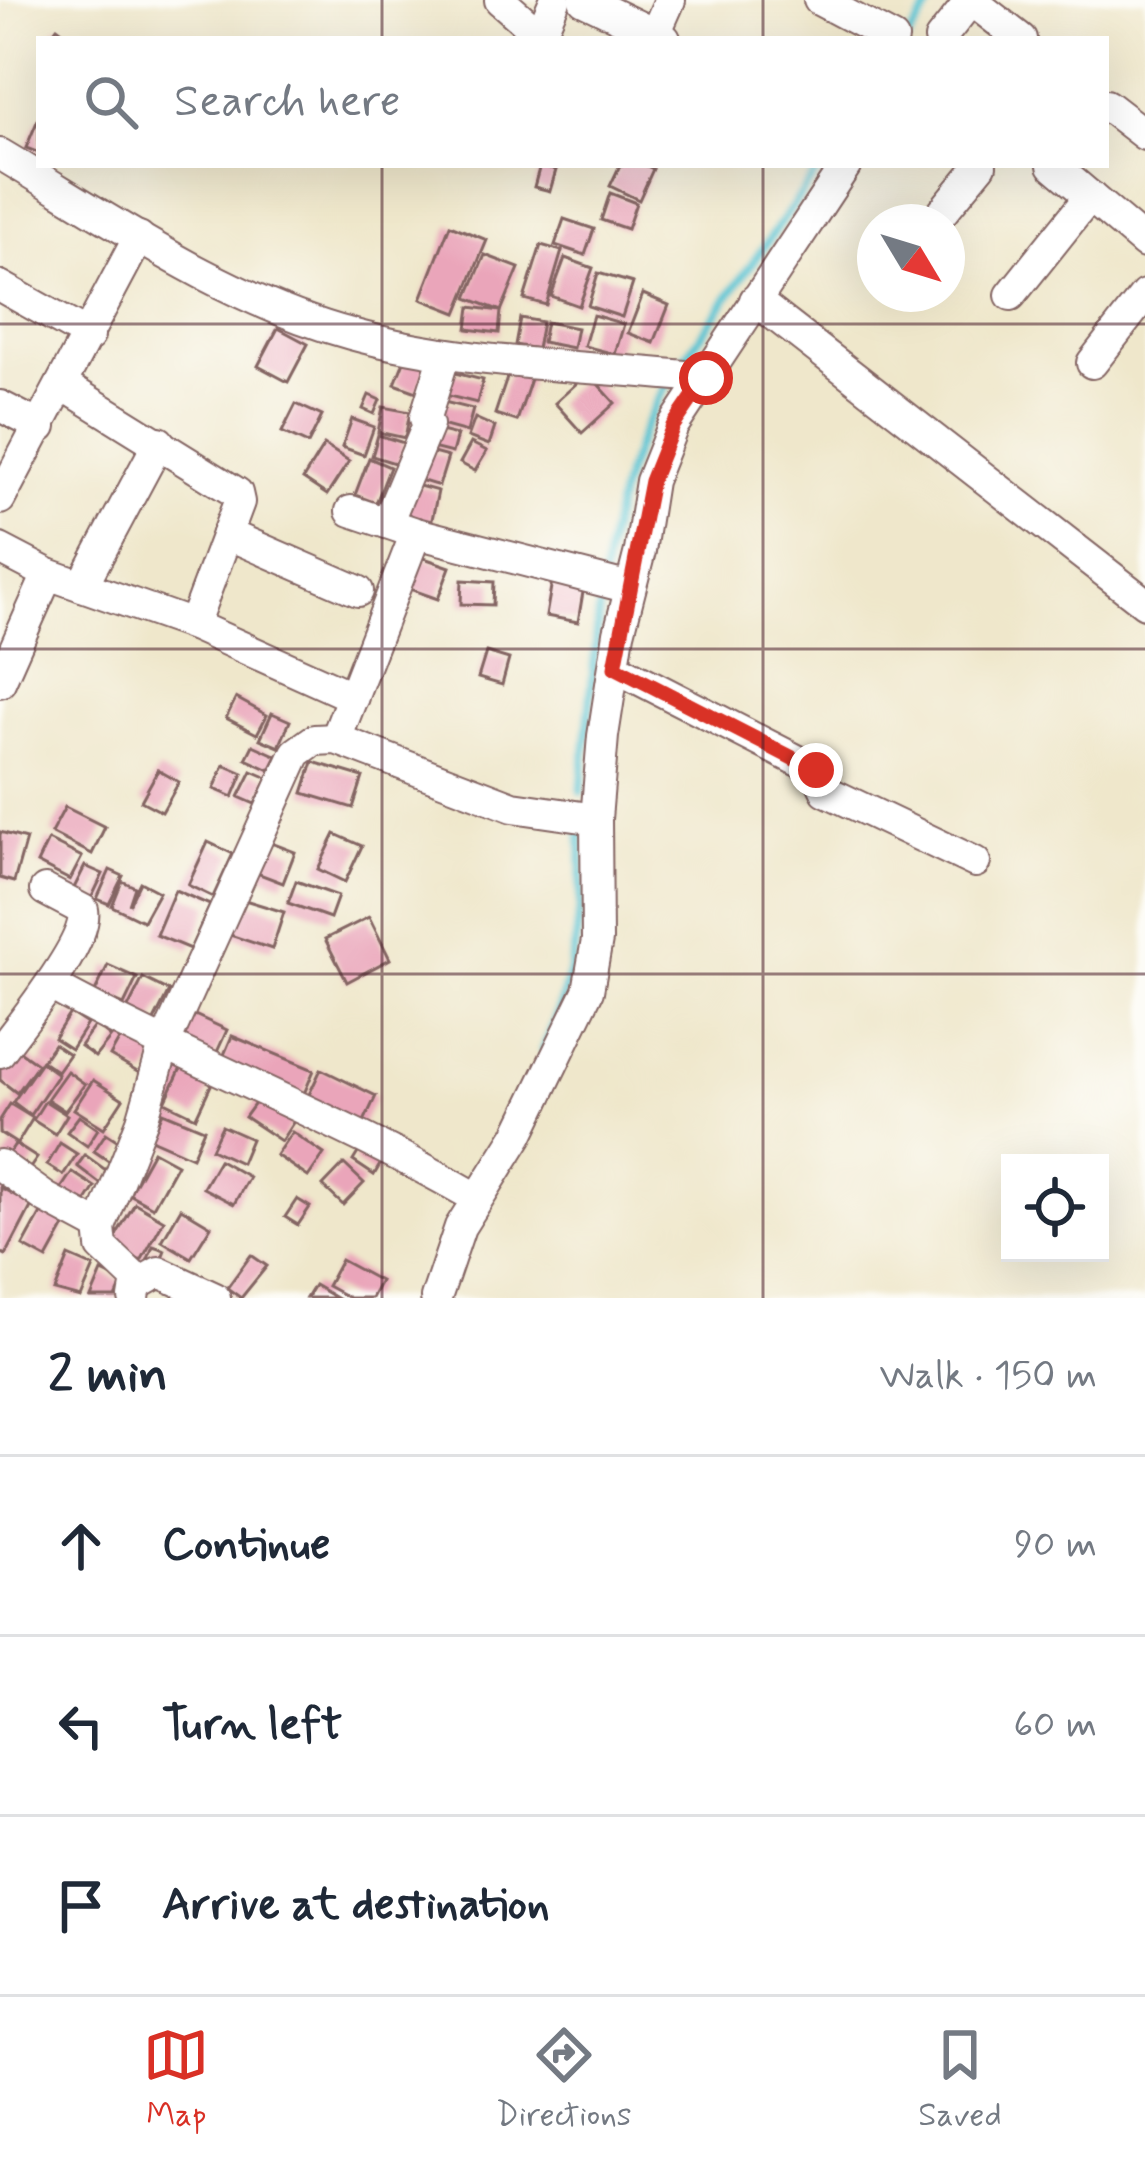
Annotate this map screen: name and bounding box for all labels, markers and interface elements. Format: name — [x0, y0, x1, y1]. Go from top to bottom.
search box — [36, 36, 1109, 168]
icon: search — [78, 69, 144, 135]
text: Search here — [174, 73, 401, 132]
north arrow — [857, 204, 965, 312]
route start — [679, 351, 733, 405]
route end — [789, 743, 843, 797]
map controls — [1001, 1154, 1109, 1262]
button: locate — [1001, 1154, 1109, 1262]
text: 2 min — [48, 1343, 168, 1409]
text: Walk · 150 m — [879, 1351, 1097, 1402]
icon: ahead — [48, 1513, 114, 1579]
text: Continue — [162, 1516, 330, 1575]
text: 90 m — [1014, 1520, 1097, 1571]
icon: left — [48, 1693, 114, 1759]
text: Turn left — [162, 1696, 342, 1755]
text: 60 m — [1013, 1700, 1097, 1751]
icon: arrive — [48, 1873, 114, 1939]
text: Arrive at destination — [162, 1876, 550, 1935]
tab: Map — [143, 2022, 209, 2138]
tab: Directions — [496, 2022, 632, 2138]
tab: Saved — [918, 2022, 1002, 2138]

